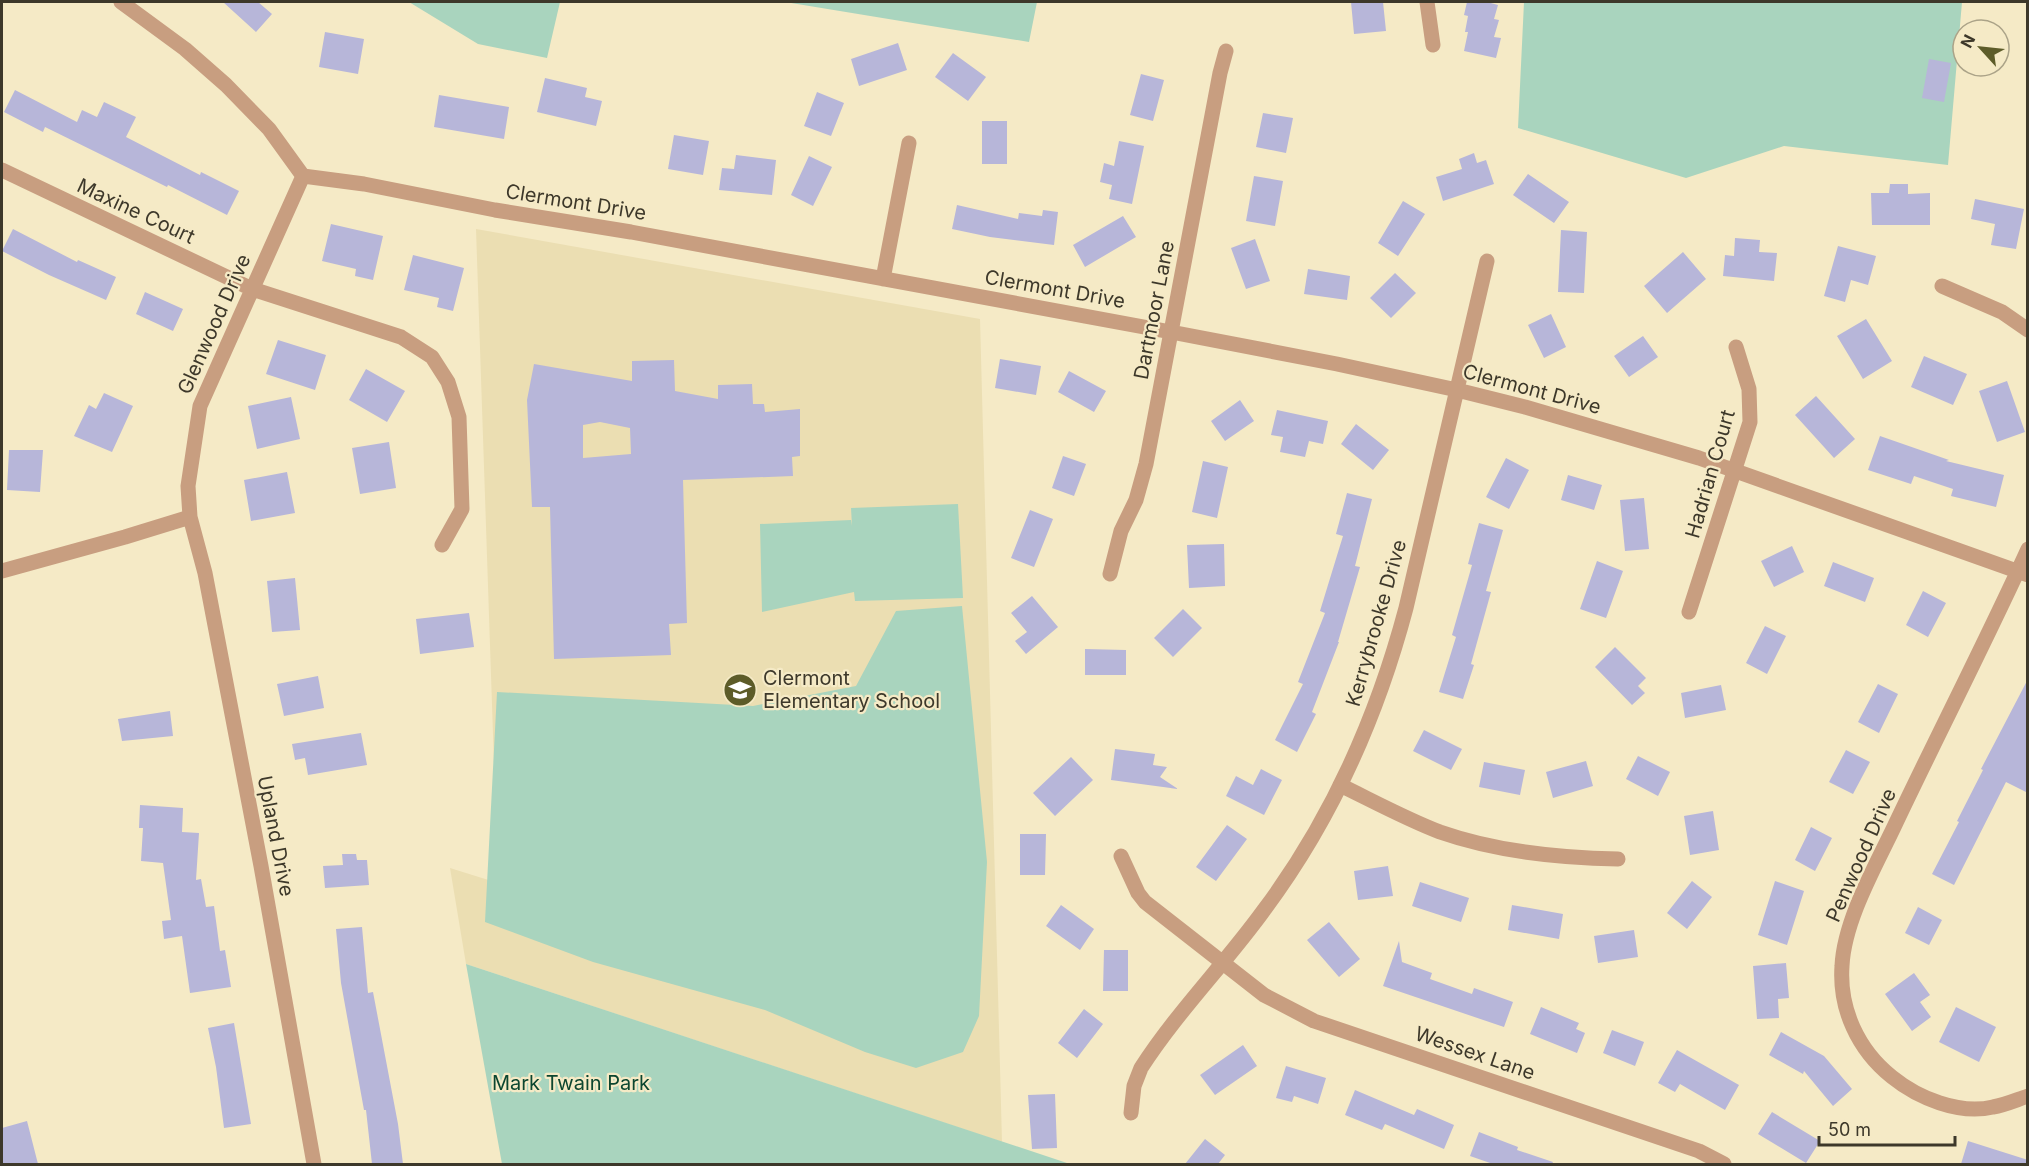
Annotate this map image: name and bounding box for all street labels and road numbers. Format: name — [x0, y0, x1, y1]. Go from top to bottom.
street label: Maxine Court — [73, 173, 199, 249]
street label: Clermont Drive — [504, 179, 648, 225]
street label: Dartmoor Lane — [1129, 239, 1179, 381]
street label: Glenwood Drive — [172, 250, 256, 398]
street label: Clermont Drive — [983, 265, 1127, 313]
street label: Clermont Drive — [1460, 359, 1604, 419]
street label: Hadrian Court — [1680, 407, 1740, 541]
street label: Kerrybrooke Drive — [1341, 537, 1411, 709]
street label: Upland Drive — [253, 774, 299, 898]
street label: Penwood Drive — [1821, 785, 1901, 925]
street label: Wessex Lane — [1412, 1021, 1538, 1085]

